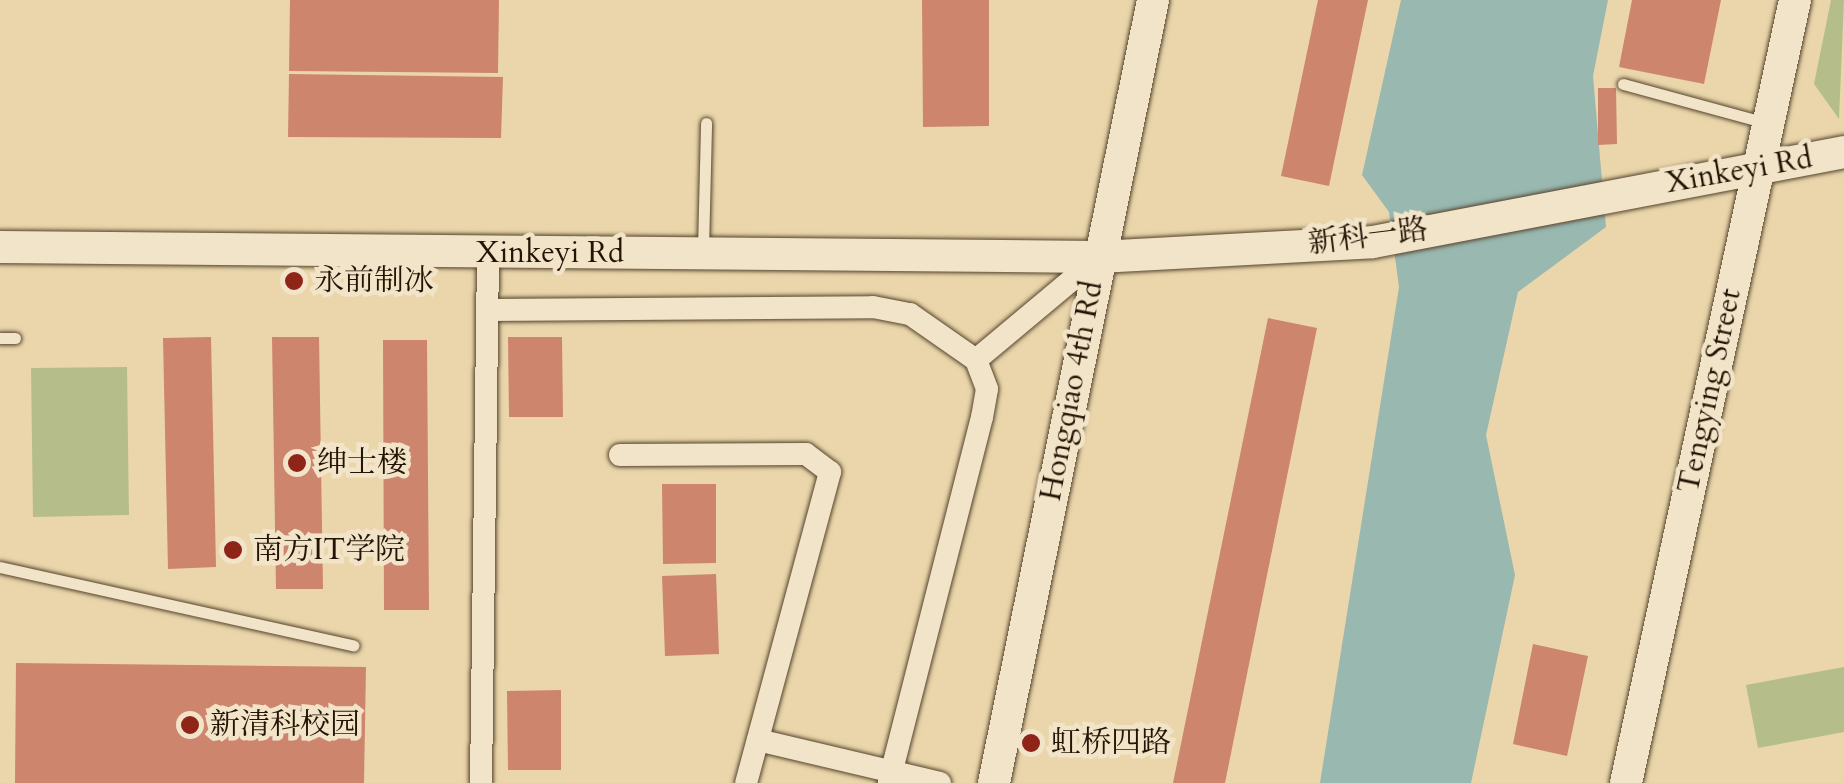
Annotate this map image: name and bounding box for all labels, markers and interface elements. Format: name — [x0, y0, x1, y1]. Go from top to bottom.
street label: Xinkeyi Rd — [1663, 140, 1815, 202]
street label: 新科一路 — [1306, 212, 1430, 262]
street label: Xinkeyi Rd — [476, 235, 624, 271]
place label: 永前制冰 — [314, 263, 434, 299]
marker: 永前制冰 — [283, 270, 305, 292]
street label: Hongqiao 4th Rd — [1033, 278, 1111, 504]
street label: Tengying Street — [1671, 286, 1749, 496]
place label: 绅士楼 — [317, 445, 407, 481]
marker: 绅士楼 — [286, 452, 308, 474]
place label: 南方IT学院 — [253, 532, 405, 568]
marker: 南方IT学院 — [222, 539, 244, 561]
place label: 新清科校园 — [210, 707, 360, 743]
marker: 新清科校园 — [179, 714, 201, 736]
place label: 虹桥四路 — [1051, 725, 1171, 761]
marker: 虹桥四路 — [1020, 732, 1042, 754]

